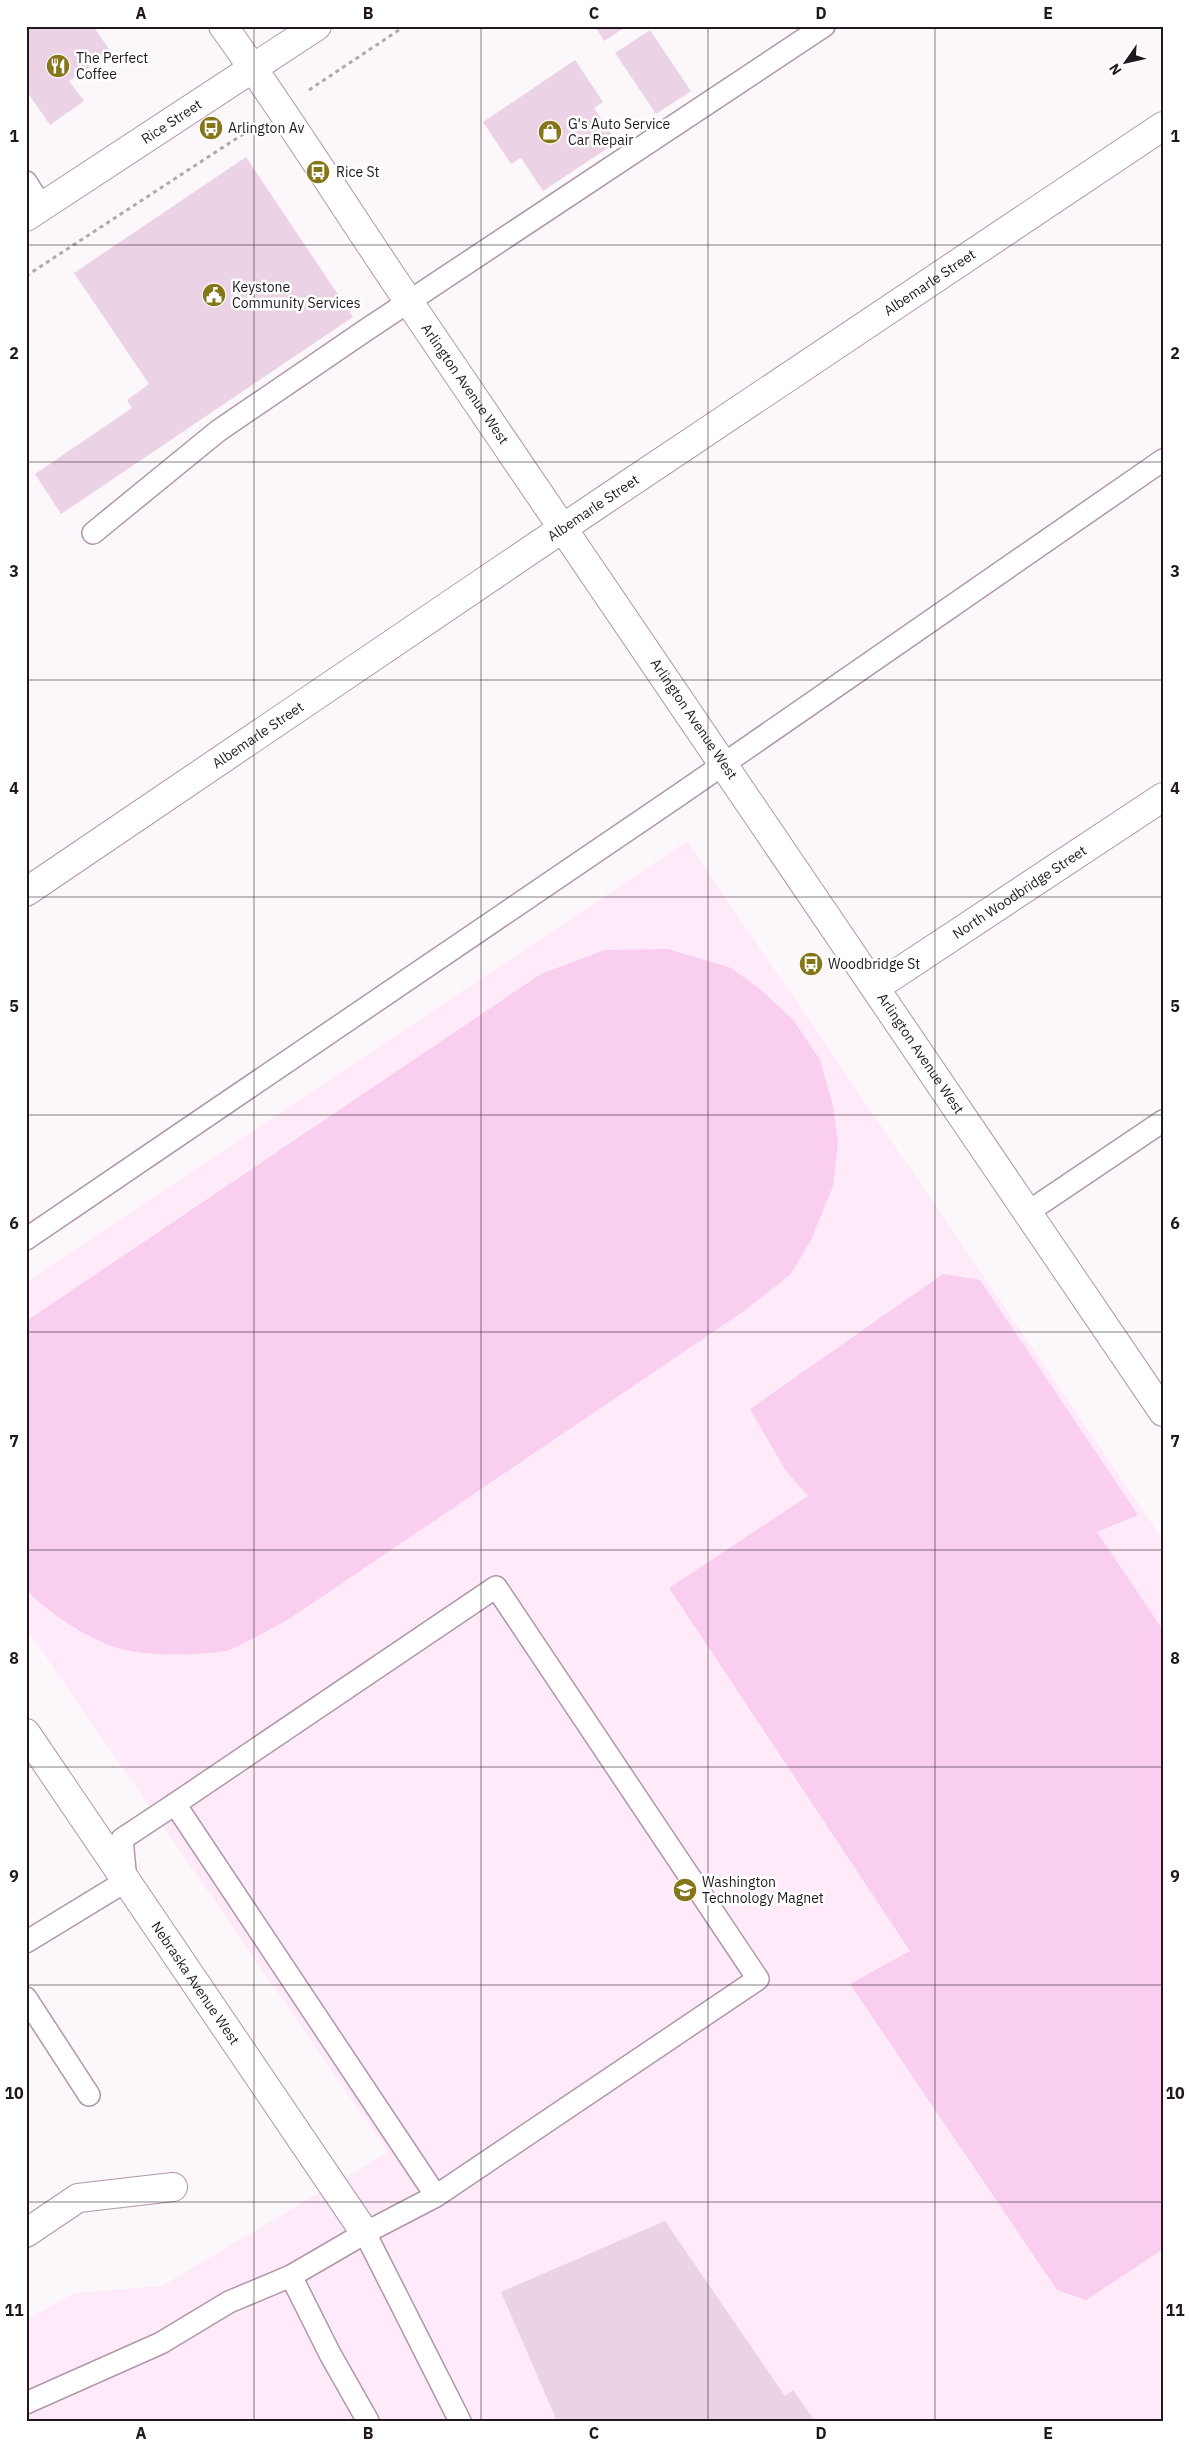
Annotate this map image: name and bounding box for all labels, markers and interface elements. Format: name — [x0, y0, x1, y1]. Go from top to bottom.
text: A — [136, 3, 147, 23]
text: B — [363, 3, 374, 23]
text: C — [589, 3, 599, 23]
text: D — [815, 3, 827, 23]
text: E — [1043, 3, 1053, 23]
north arrow — [1102, 38, 1152, 88]
place label: The Perfect Coffee — [76, 49, 148, 83]
restaurant icon: The Perfect Coffee — [45, 53, 71, 79]
text: N — [1105, 60, 1126, 79]
street label: Rice Street — [138, 95, 205, 148]
bus stop icon: Arlington Av — [198, 115, 224, 141]
place label: G's Auto Service Car Repair — [568, 115, 670, 149]
place label: Arlington Av — [228, 119, 304, 137]
shop icon: G's Auto Service Car Repair — [537, 119, 563, 145]
text: 1 — [9, 126, 19, 146]
text: 1 — [1170, 126, 1180, 146]
bus stop icon: Rice St — [305, 159, 331, 185]
place label: Rice St — [336, 163, 380, 181]
street label: Albemarle Street — [880, 245, 979, 319]
place label: Keystone Community Services — [232, 278, 361, 312]
public building icon: Keystone Community Services — [201, 282, 227, 308]
street label: Arlington Avenue West — [417, 320, 513, 448]
text: 2 — [9, 343, 19, 363]
text: 2 — [1170, 343, 1180, 363]
street label: Albemarle Street — [544, 470, 642, 545]
text: 3 — [9, 561, 19, 581]
text: 3 — [1170, 561, 1180, 581]
street label: Arlington Avenue West — [647, 655, 742, 783]
street label: Albemarle Street — [209, 697, 307, 772]
text: 4 — [9, 778, 19, 798]
text: 4 — [1170, 778, 1180, 798]
street label: North Woodbridge Street — [949, 841, 1090, 943]
bus stop icon: Woodbridge St — [798, 951, 824, 977]
place label: Woodbridge St — [828, 955, 920, 973]
street label: Arlington Avenue West — [873, 989, 968, 1117]
text: 5 — [9, 996, 19, 1016]
text: 5 — [1170, 996, 1180, 1016]
text: 6 — [9, 1213, 19, 1233]
text: 6 — [1170, 1213, 1180, 1233]
text: 7 — [9, 1431, 19, 1451]
text: 7 — [1170, 1431, 1180, 1451]
text: 8 — [9, 1648, 19, 1668]
text: 8 — [1170, 1648, 1180, 1668]
text: 9 — [9, 1866, 19, 1886]
text: 9 — [1170, 1866, 1180, 1886]
place label: Washington Technology Magnet — [702, 1873, 824, 1907]
school or university icon: Washington Technology Magnet — [672, 1877, 698, 1903]
street label: Nebraska Avenue West — [147, 1918, 244, 2048]
text: 10 — [4, 2083, 24, 2103]
text: 10 — [1165, 2083, 1185, 2103]
text: 11 — [4, 2300, 24, 2320]
text: 11 — [1165, 2300, 1185, 2320]
text: A — [136, 2423, 147, 2443]
text: B — [363, 2423, 374, 2443]
text: C — [589, 2423, 599, 2443]
text: D — [815, 2423, 827, 2443]
text: E — [1043, 2423, 1053, 2443]

